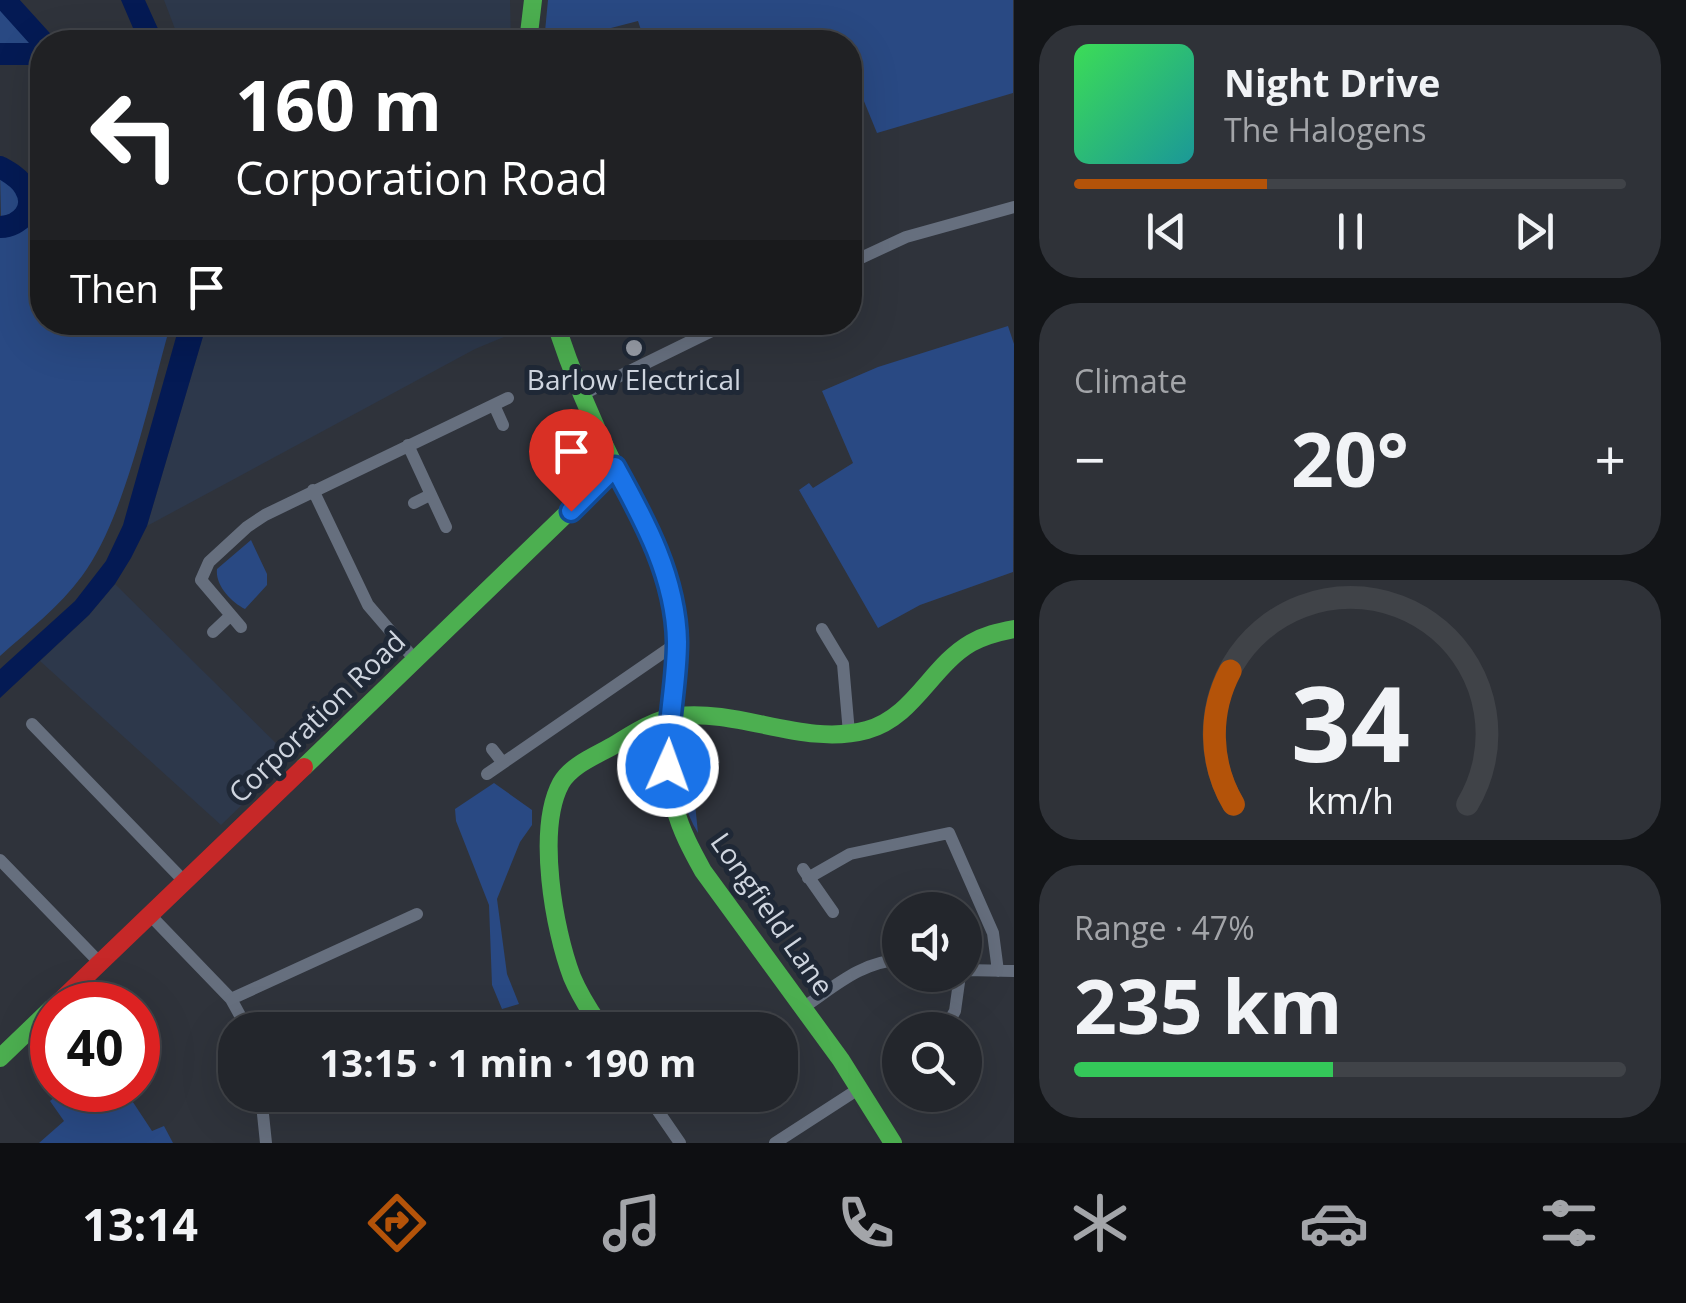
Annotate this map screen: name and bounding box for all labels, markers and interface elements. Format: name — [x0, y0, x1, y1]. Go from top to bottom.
text: 160 m — [235, 56, 442, 152]
text: Night Drive — [1224, 56, 1440, 108]
icon: left — [70, 70, 200, 200]
text: The Halogens — [1224, 108, 1426, 151]
text: Corporation Road — [235, 147, 608, 208]
icon: previous — [1139, 204, 1194, 259]
icon: pause — [1323, 204, 1378, 259]
icon: next — [1507, 204, 1562, 259]
icon: arrive — [179, 260, 234, 315]
text: Then — [70, 262, 159, 314]
marker: Barlow Electrical — [623, 337, 645, 359]
text: Climate — [1074, 359, 1187, 402]
place label: Barlow Electrical — [527, 360, 741, 398]
text: 20° — [1291, 407, 1409, 509]
pin — [529, 409, 614, 512]
text: − — [1074, 421, 1105, 496]
text: + — [1595, 421, 1626, 496]
icon: arrive — [544, 424, 599, 479]
street label: Corporation Road — [220, 622, 413, 811]
text: 34 — [1291, 651, 1409, 792]
position arrow — [616, 714, 720, 818]
text: km/h — [1307, 776, 1393, 824]
street label: Longfield Lane — [703, 824, 843, 1002]
map controls — [882, 892, 982, 1112]
button: sound — [882, 892, 982, 992]
text: Range · 47% — [1074, 906, 1255, 949]
text: 235 km — [1074, 954, 1342, 1056]
speed limit sign: 40 — [30, 982, 160, 1112]
button: search — [882, 1012, 982, 1112]
text: 13:15 · 1 min · 190 m — [320, 1036, 696, 1088]
icon: directions — [362, 1188, 432, 1258]
icon: music — [597, 1188, 667, 1258]
icon: phone — [831, 1188, 901, 1258]
icon: climate — [1065, 1188, 1135, 1258]
icon: car — [1299, 1188, 1369, 1258]
icon: filters — [1534, 1188, 1604, 1258]
text: 13:14 — [82, 1193, 198, 1254]

